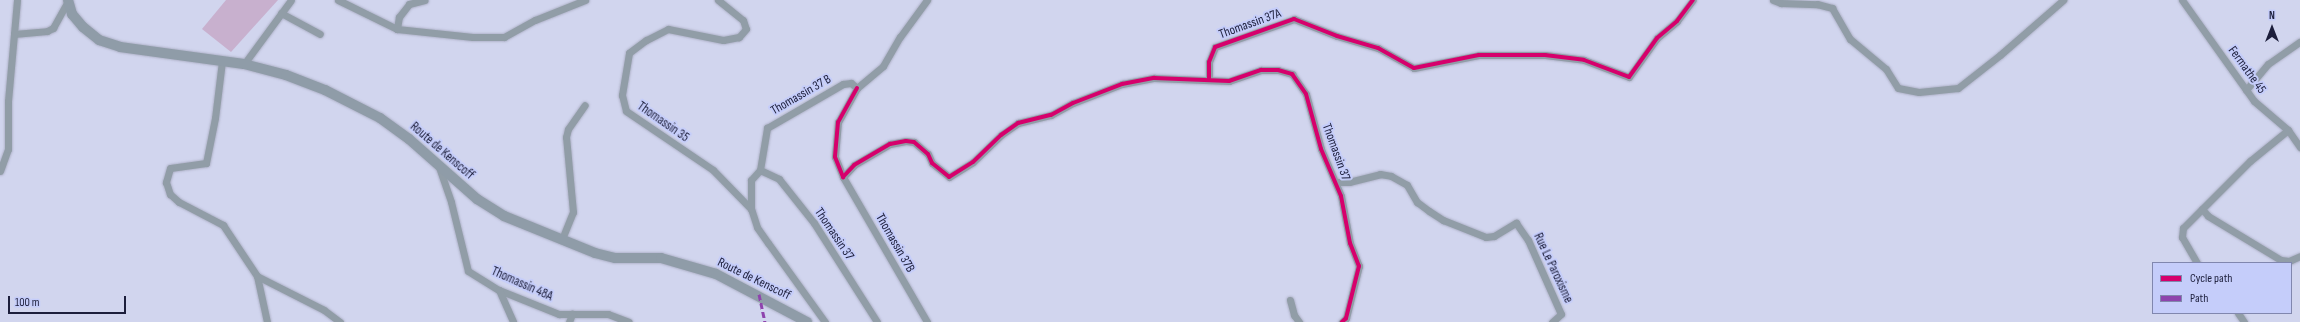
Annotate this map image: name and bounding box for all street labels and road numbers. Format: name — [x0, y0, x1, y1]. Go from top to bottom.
street label: Thomassin 37A — [1217, 6, 1283, 42]
street label: Fermathe 45 — [2225, 43, 2269, 97]
street label: Thomassin 37 B — [768, 71, 834, 119]
street label: Thomassin 35 — [634, 99, 692, 145]
street label: Route de Kenscoff — [407, 119, 477, 183]
street label: Thomassin 37 — [1319, 121, 1353, 183]
street label: Thomassin 37 — [811, 205, 857, 263]
street label: Thomassin 37B — [872, 211, 918, 275]
street label: Rue Le Paroxisme — [1530, 231, 1576, 305]
street label: Route de Kenscoff — [715, 255, 793, 303]
street label: Thomassin 48A — [489, 264, 555, 304]

